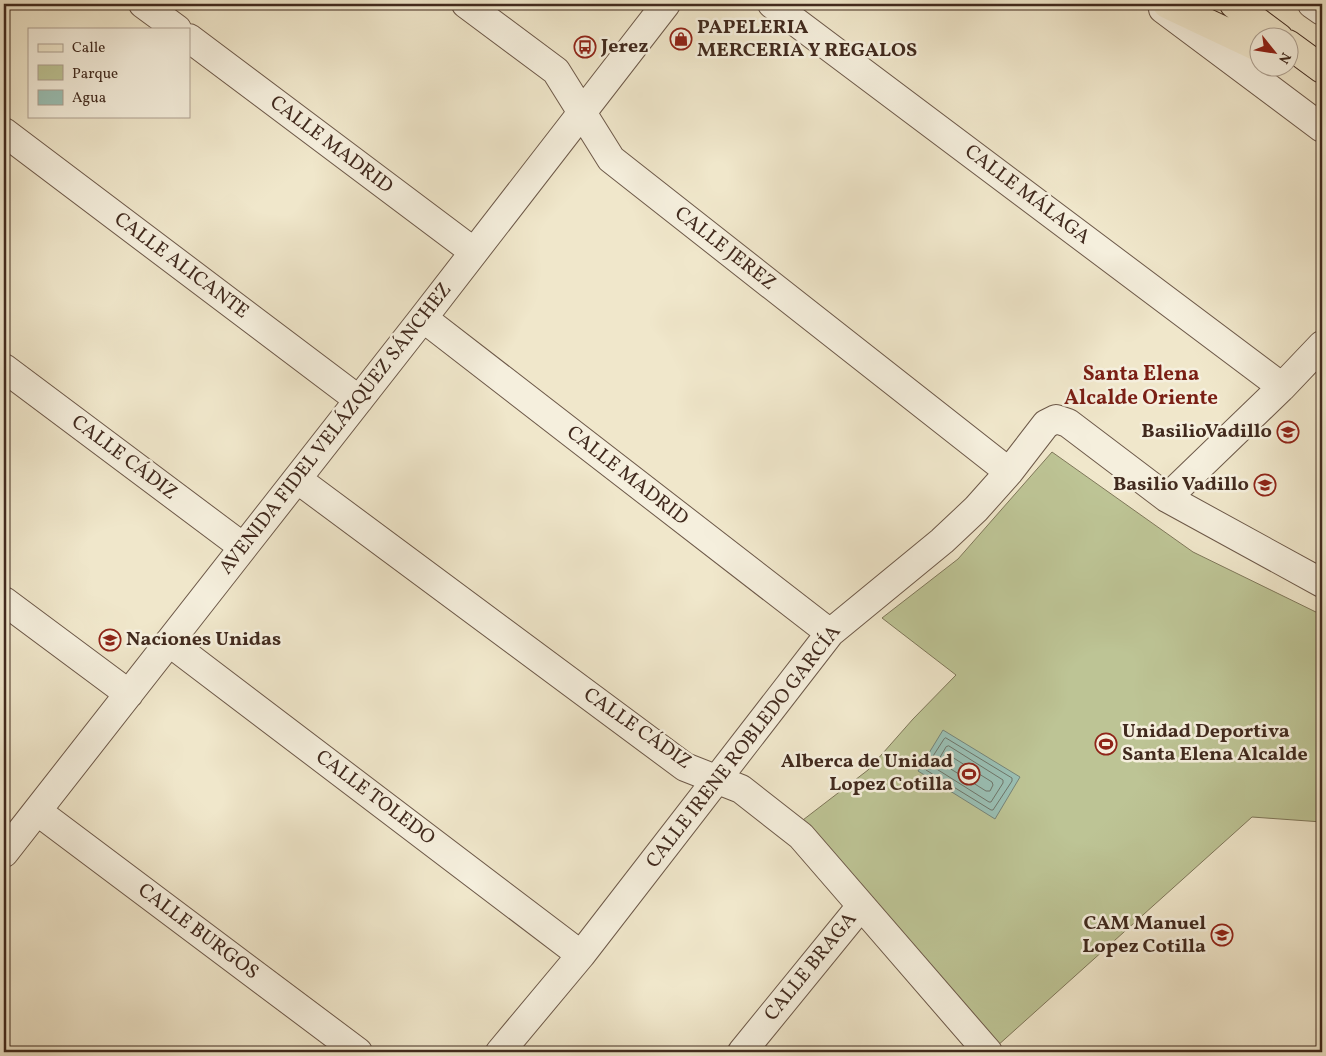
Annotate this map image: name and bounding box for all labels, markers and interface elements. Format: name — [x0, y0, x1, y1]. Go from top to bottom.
place label: PAPELERIA MERCERIA Y REGALOS — [697, 14, 917, 65]
shop icon: PAPELERIA MERCERIA Y REGALOS — [669, 27, 693, 51]
legend — [28, 28, 190, 118]
north arrow — [1248, 28, 1298, 78]
place label: Jerez — [600, 33, 648, 61]
bus stop icon: Jerez — [573, 35, 597, 59]
text: Calle — [72, 38, 105, 59]
text: N — [1273, 49, 1295, 67]
text: Parque — [72, 64, 118, 85]
text: Agua — [72, 88, 106, 109]
street label: CALLE MADRID — [264, 89, 398, 201]
street label: CALLE MÁLAGA — [958, 138, 1096, 252]
street label: CALLE JEREZ — [668, 200, 782, 298]
street label: CALLE ALICANTE — [108, 206, 254, 326]
street label: AVENIDA FIDEL VELÁZQUEZ SÁNCHEZ — [213, 277, 459, 581]
district label: Santa Elena Alcalde Oriente — [1064, 360, 1218, 413]
street label: CALLE CÁDIZ — [65, 409, 183, 507]
place label: BasilioVadillo — [1141, 418, 1272, 446]
street label: CALLE MADRID — [560, 419, 694, 533]
school or university icon: BasilioVadillo — [1276, 420, 1300, 444]
place label: Basilio Vadillo — [1113, 471, 1249, 499]
school or university icon: Basilio Vadillo — [1253, 473, 1277, 497]
street label: CALLE IRENE ROBLEDO GARCÍA — [640, 619, 848, 875]
place label: Naciones Unidas — [126, 626, 281, 654]
school or university icon: Naciones Unidas — [98, 628, 122, 652]
street label: CALLE CÁDIZ — [577, 681, 697, 777]
place label: Unidad Deportiva Santa Elena Alcalde — [1122, 718, 1308, 769]
sports icon: Unidad Deportiva Santa Elena Alcalde — [1094, 732, 1118, 756]
street label: CALLE TOLEDO — [309, 744, 441, 852]
place label: Alberca de Unidad Lopez Cotilla — [781, 748, 953, 799]
sports icon: Alberca de Unidad Lopez Cotilla — [957, 762, 981, 786]
street label: CALLE BURGOS — [132, 877, 264, 987]
street label: CALLE BRAGA — [758, 906, 864, 1028]
place label: CAM Manuel Lopez Cotilla — [1082, 910, 1206, 961]
school or university icon: CAM Manuel Lopez Cotilla — [1210, 923, 1234, 947]

